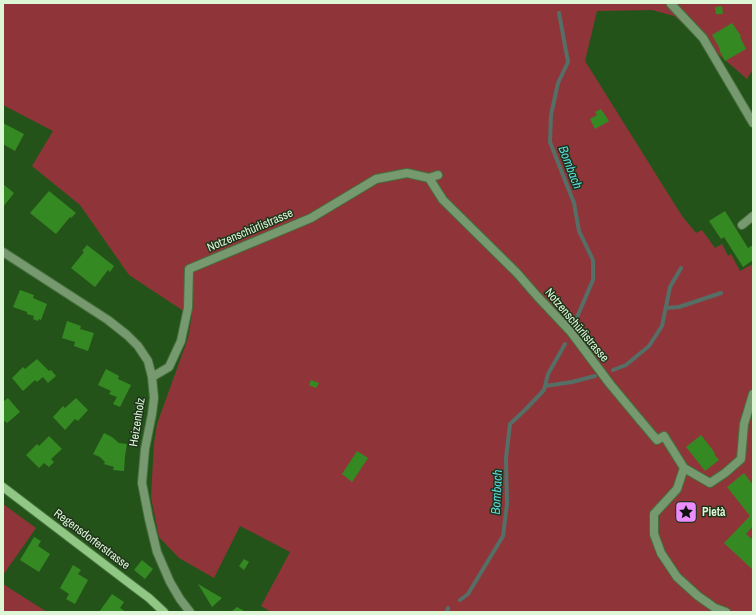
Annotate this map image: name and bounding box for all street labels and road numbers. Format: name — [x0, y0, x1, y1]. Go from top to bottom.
street label: Notzenschürlistrasse — [205, 205, 295, 255]
street label: Notzenschürlistrasse — [541, 285, 613, 365]
street label: Heizenholz — [125, 396, 149, 448]
street label: Regensdorferstrasse — [51, 505, 133, 573]

